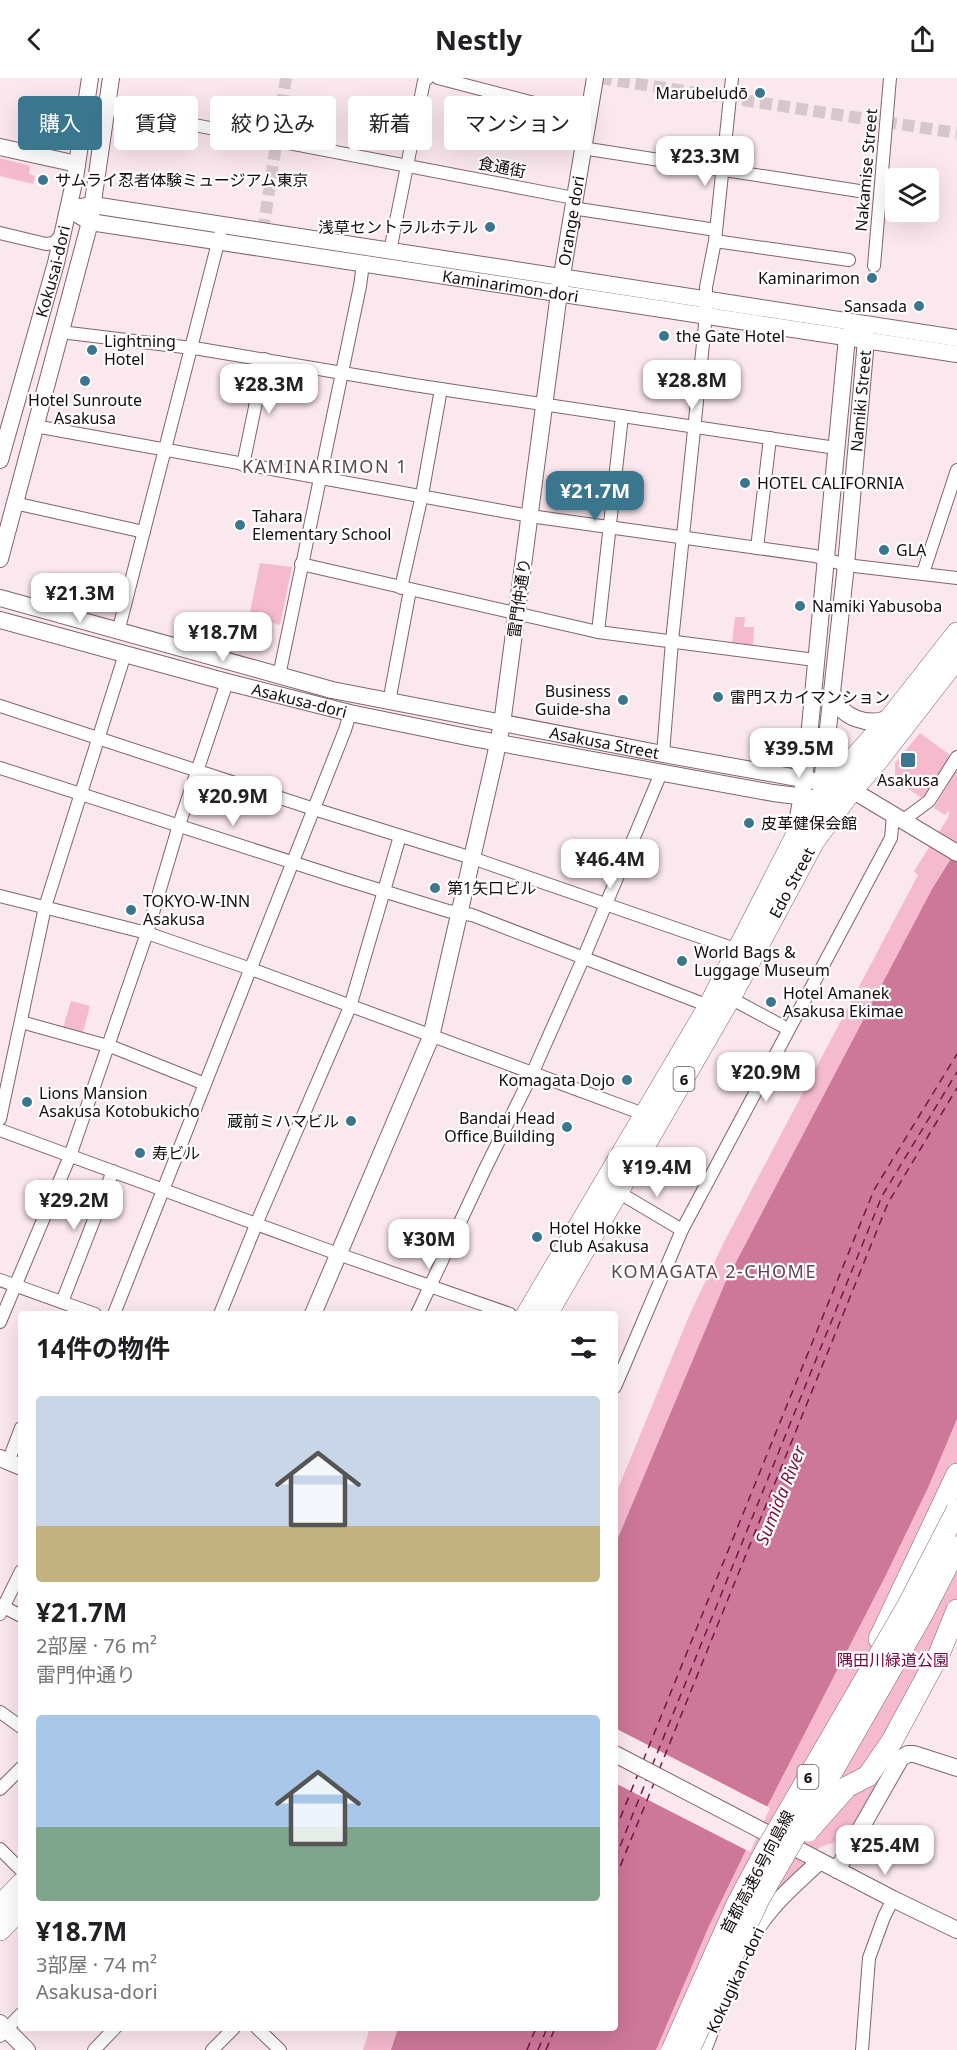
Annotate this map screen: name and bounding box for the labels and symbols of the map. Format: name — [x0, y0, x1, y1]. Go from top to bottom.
place label: Marubeludō — [656, 82, 748, 104]
marker: Marubeludō — [753, 86, 767, 100]
street label: Nakamise Street — [850, 107, 882, 232]
pin: ¥23.3M — [656, 136, 754, 187]
street label: 食通街 — [476, 152, 528, 182]
place label: サムライ忍者体験ミュージアム東京 — [55, 169, 308, 191]
marker: サムライ忍者体験ミュージアム東京 — [36, 173, 50, 187]
street label: Orange dori — [553, 174, 589, 267]
place label: 浅草セントラルホテル — [318, 216, 478, 238]
marker: 浅草セントラルホテル — [483, 220, 497, 234]
street label: Kokusai-dori — [30, 223, 75, 320]
street label: Kaminarimon-dori — [441, 265, 580, 307]
place label: Kaminarimon — [758, 267, 860, 289]
marker: Kaminarimon — [865, 271, 879, 285]
place label: Sansada — [844, 295, 907, 317]
marker: Sansada — [912, 299, 926, 313]
place label: the Gate Hotel — [676, 325, 785, 347]
marker: the Gate Hotel — [657, 329, 671, 343]
place label: Lightning Hotel — [104, 330, 176, 370]
marker: Lightning Hotel — [85, 343, 99, 357]
street label: Namiki Street — [845, 349, 876, 453]
pin: ¥28.8M — [643, 360, 741, 411]
pin: ¥28.3M — [220, 364, 318, 415]
marker: Hotel Sunroute Asakusa — [78, 374, 92, 388]
place label: Hotel Sunroute Asakusa — [28, 389, 142, 429]
district label: KAMINARIMON 1 — [242, 454, 408, 478]
pin: ¥21.7M — [546, 471, 644, 522]
place label: HOTEL CALIFORNIA — [757, 472, 905, 494]
marker: HOTEL CALIFORNIA — [738, 476, 752, 490]
place label: Tahara Elementary School — [252, 505, 391, 545]
marker: Tahara Elementary School — [233, 518, 247, 532]
place label: GLA — [896, 539, 927, 561]
marker: GLA — [877, 543, 891, 557]
street label: 雷門仲通り — [503, 557, 535, 639]
pin: ¥21.3M — [31, 573, 129, 624]
place label: Namiki Yabusoba — [812, 595, 942, 617]
marker: Namiki Yabusoba — [793, 599, 807, 613]
pin: ¥18.7M — [174, 612, 272, 663]
street label: Asakusa-dori — [249, 678, 349, 723]
place label: Business Guide-sha — [535, 680, 611, 720]
place label: 雷門スカイマンション — [730, 686, 890, 708]
marker: 雷門スカイマンション — [711, 690, 725, 704]
marker: Business Guide-sha — [616, 693, 630, 707]
street label: Asakusa Street — [548, 721, 661, 764]
pin: ¥39.5M — [750, 728, 848, 779]
marker: Asakusa — [899, 751, 917, 769]
place label: Asakusa — [877, 769, 939, 791]
pin: ¥20.9M — [184, 776, 282, 827]
place label: 皮革健保会館 — [761, 812, 857, 834]
marker: 皮革健保会館 — [742, 816, 756, 830]
pin: ¥46.4M — [561, 839, 659, 890]
street label: Edo Street — [764, 843, 820, 922]
place label: 第1矢口ビル — [447, 877, 536, 899]
marker: 第1矢口ビル — [428, 881, 442, 895]
place label: TOKYO-W-INN Asakusa — [143, 890, 250, 930]
marker: TOKYO-W-INN Asakusa — [124, 903, 138, 917]
place label: World Bags & Luggage Museum — [694, 941, 830, 981]
marker: World Bags & Luggage Museum — [675, 954, 689, 968]
place label: Hotel Amanek Asakusa Ekimae — [783, 982, 904, 1022]
marker: Hotel Amanek Asakusa Ekimae — [764, 995, 778, 1009]
pin: ¥20.9M — [717, 1052, 815, 1103]
road number: 6 — [674, 1067, 694, 1091]
place label: Komagata Dojo — [499, 1069, 615, 1091]
marker: Komagata Dojo — [620, 1073, 634, 1087]
place label: Lions Mansion Asakusa Kotobukicho — [39, 1082, 200, 1122]
marker: Lions Mansion Asakusa Kotobukicho — [20, 1095, 34, 1109]
place label: Bandai Head Office Building — [444, 1107, 555, 1147]
place label: 蔵前ミハマビル — [227, 1110, 339, 1132]
marker: 蔵前ミハマビル — [344, 1114, 358, 1128]
marker: Bandai Head Office Building — [560, 1120, 574, 1134]
place label: 寿ビル — [152, 1142, 200, 1164]
marker: 寿ビル — [133, 1146, 147, 1160]
pin: ¥19.4M — [608, 1147, 706, 1198]
pin: ¥29.2M — [25, 1180, 123, 1231]
place label: Hotel Hokke Club Asakusa — [549, 1217, 649, 1257]
pin: ¥30M — [393, 1219, 465, 1270]
marker: Hotel Hokke Club Asakusa — [530, 1230, 544, 1244]
district label: KOMAGATA 2-CHOME — [611, 1259, 817, 1283]
water label: Sumida River — [749, 1441, 811, 1548]
park label: 隅田川緑道公園 — [837, 1649, 949, 1671]
road number: 6 — [798, 1765, 818, 1789]
street label: 首都高速6号向島線 — [715, 1806, 799, 1938]
pin: ¥25.4M — [836, 1825, 934, 1876]
street label: Kokugikan-dori — [701, 1923, 769, 2037]

